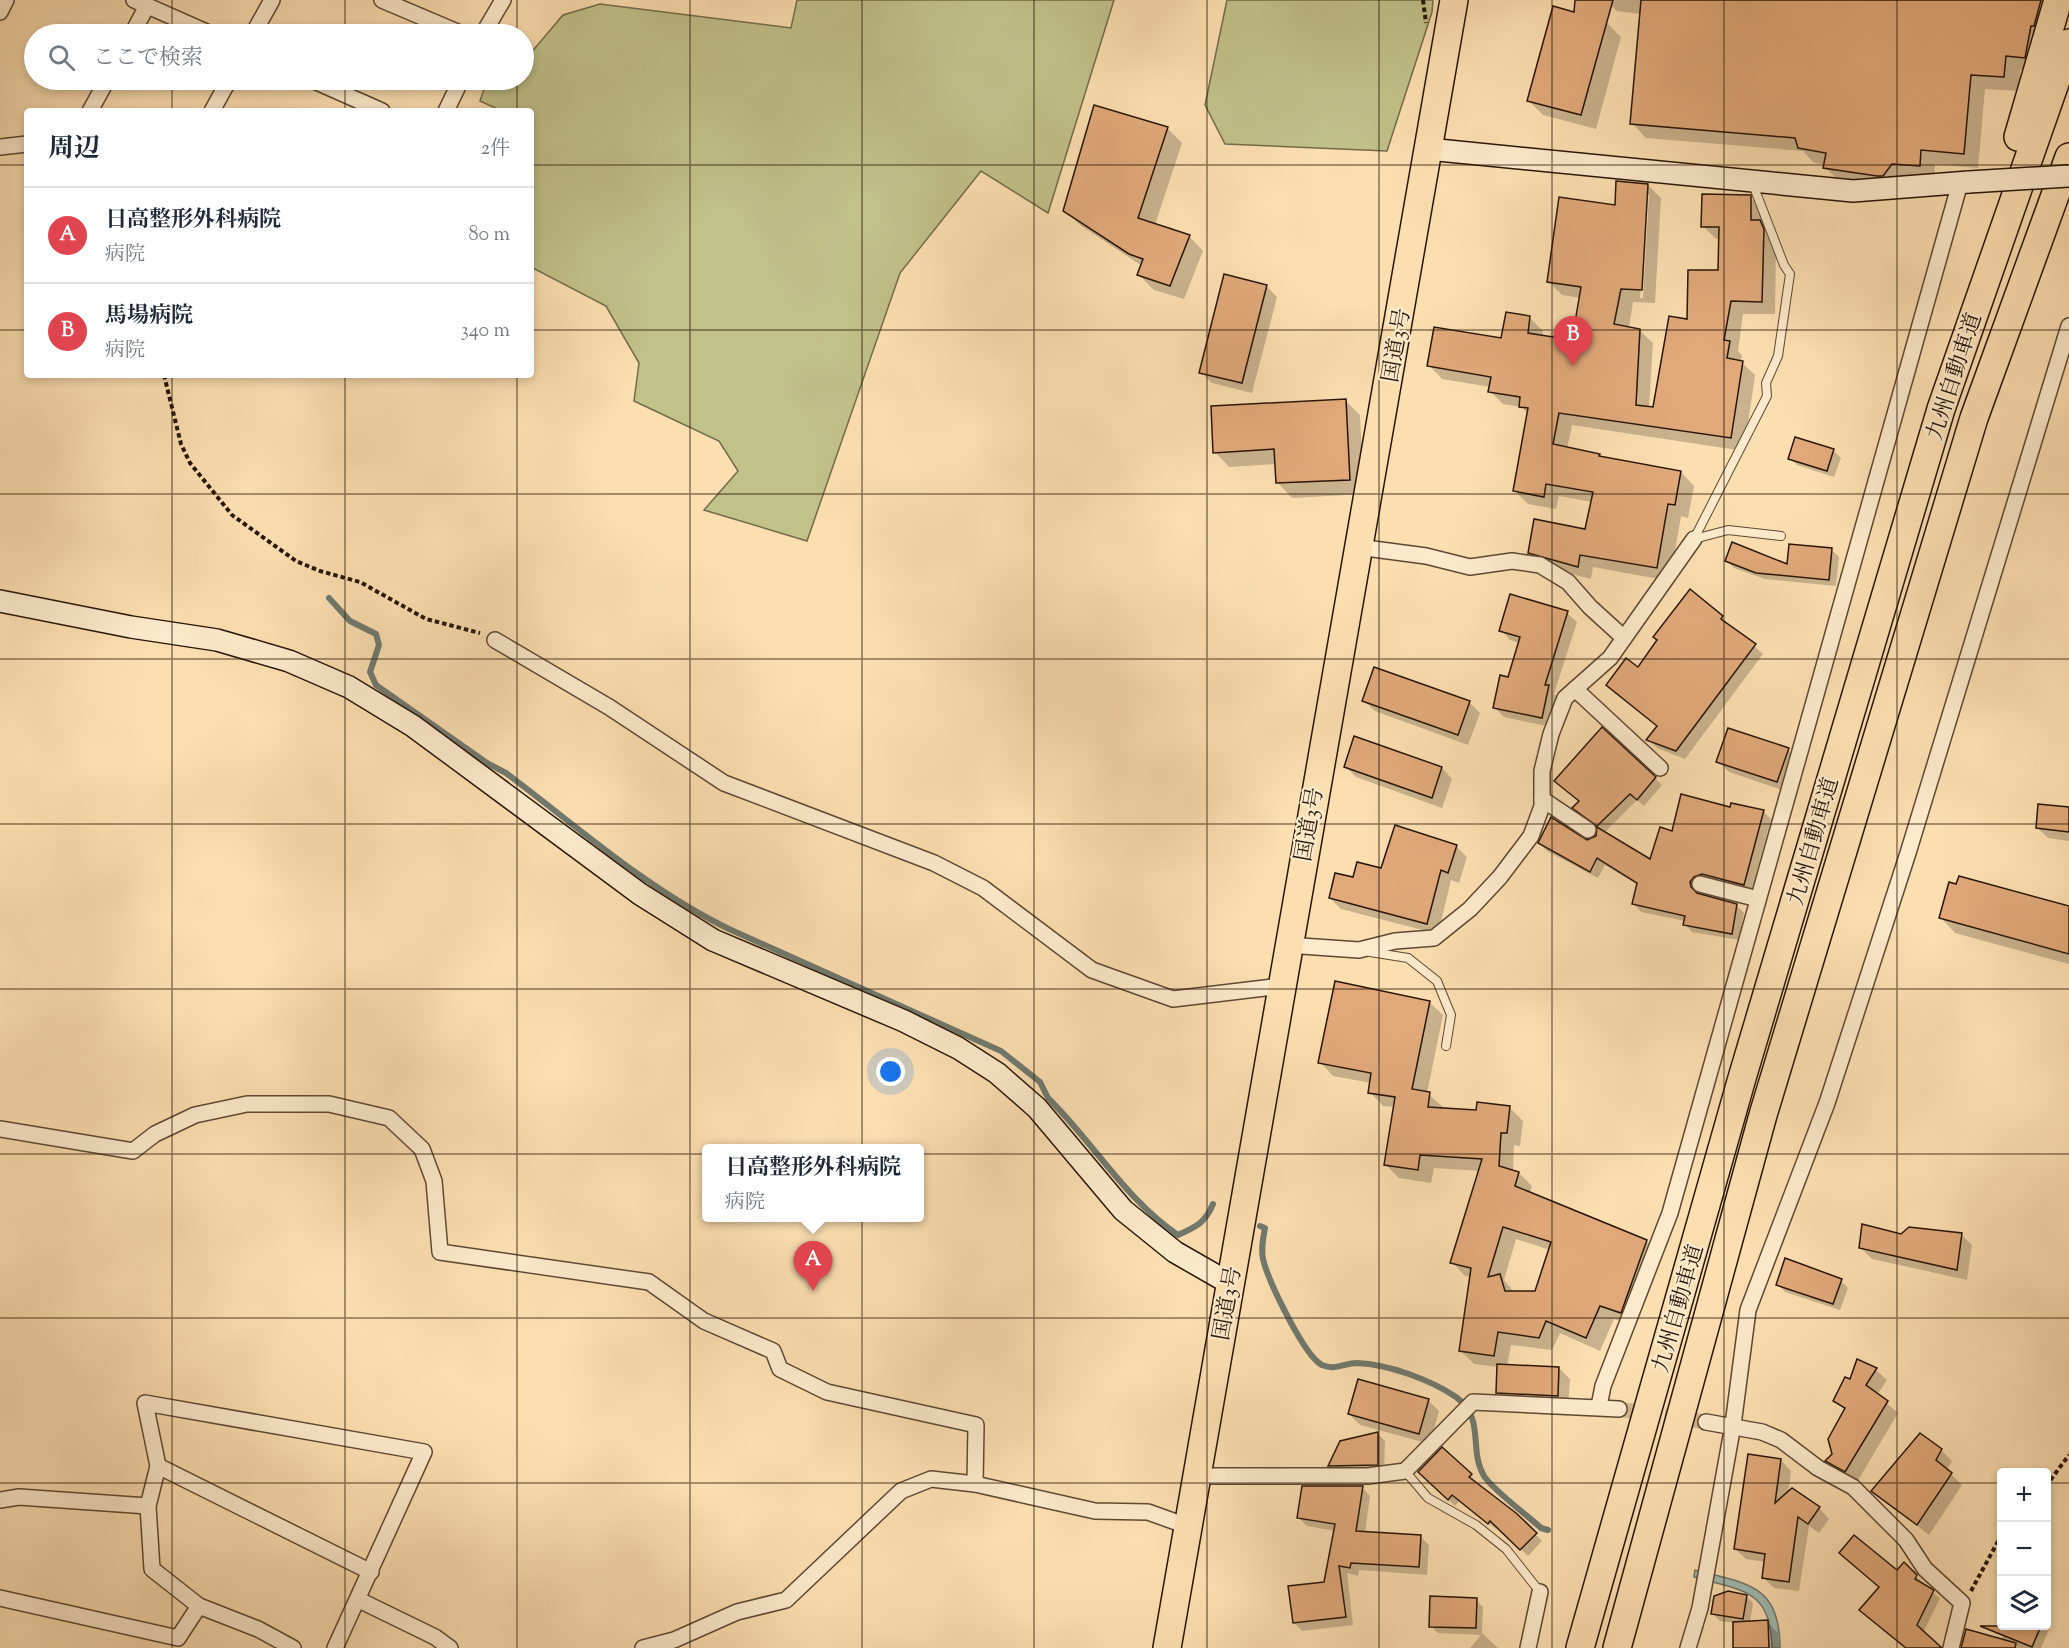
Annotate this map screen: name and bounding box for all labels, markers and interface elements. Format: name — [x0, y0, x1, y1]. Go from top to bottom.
search box — [24, 24, 534, 90]
icon: search — [45, 41, 78, 74]
text: ここで検索 — [93, 43, 203, 75]
text: 周辺 — [48, 131, 100, 168]
text: 2件 — [481, 135, 510, 164]
text: 日高整形外科病院 — [105, 205, 281, 237]
text: A — [59, 221, 76, 250]
text: 80 m — [469, 221, 510, 250]
text: 病院 — [105, 241, 145, 270]
text: 馬場病院 — [105, 301, 193, 333]
street label: 国道3号 — [1376, 306, 1420, 385]
street label: 九州自動車道 — [1920, 309, 1991, 445]
pin: B — [1554, 316, 1592, 366]
text: B — [61, 317, 74, 346]
text: 340 m — [461, 317, 510, 346]
text: 病院 — [105, 337, 145, 366]
street label: 九州自動車道 — [1781, 774, 1848, 910]
street label: 国道3号 — [1289, 785, 1333, 864]
your location — [876, 1057, 905, 1086]
popup — [702, 1144, 924, 1222]
text: 日高整形外科病院 — [725, 1153, 901, 1185]
text: 病院 — [725, 1189, 765, 1218]
street label: 九州自動車道 — [1646, 1241, 1713, 1377]
pin: A — [794, 1242, 832, 1291]
street label: 国道3号 — [1207, 1264, 1251, 1343]
map controls — [1997, 1468, 2051, 1630]
button: + — [1997, 1468, 2051, 1522]
button: − — [1997, 1522, 2051, 1576]
button: layers — [1997, 1576, 2051, 1630]

